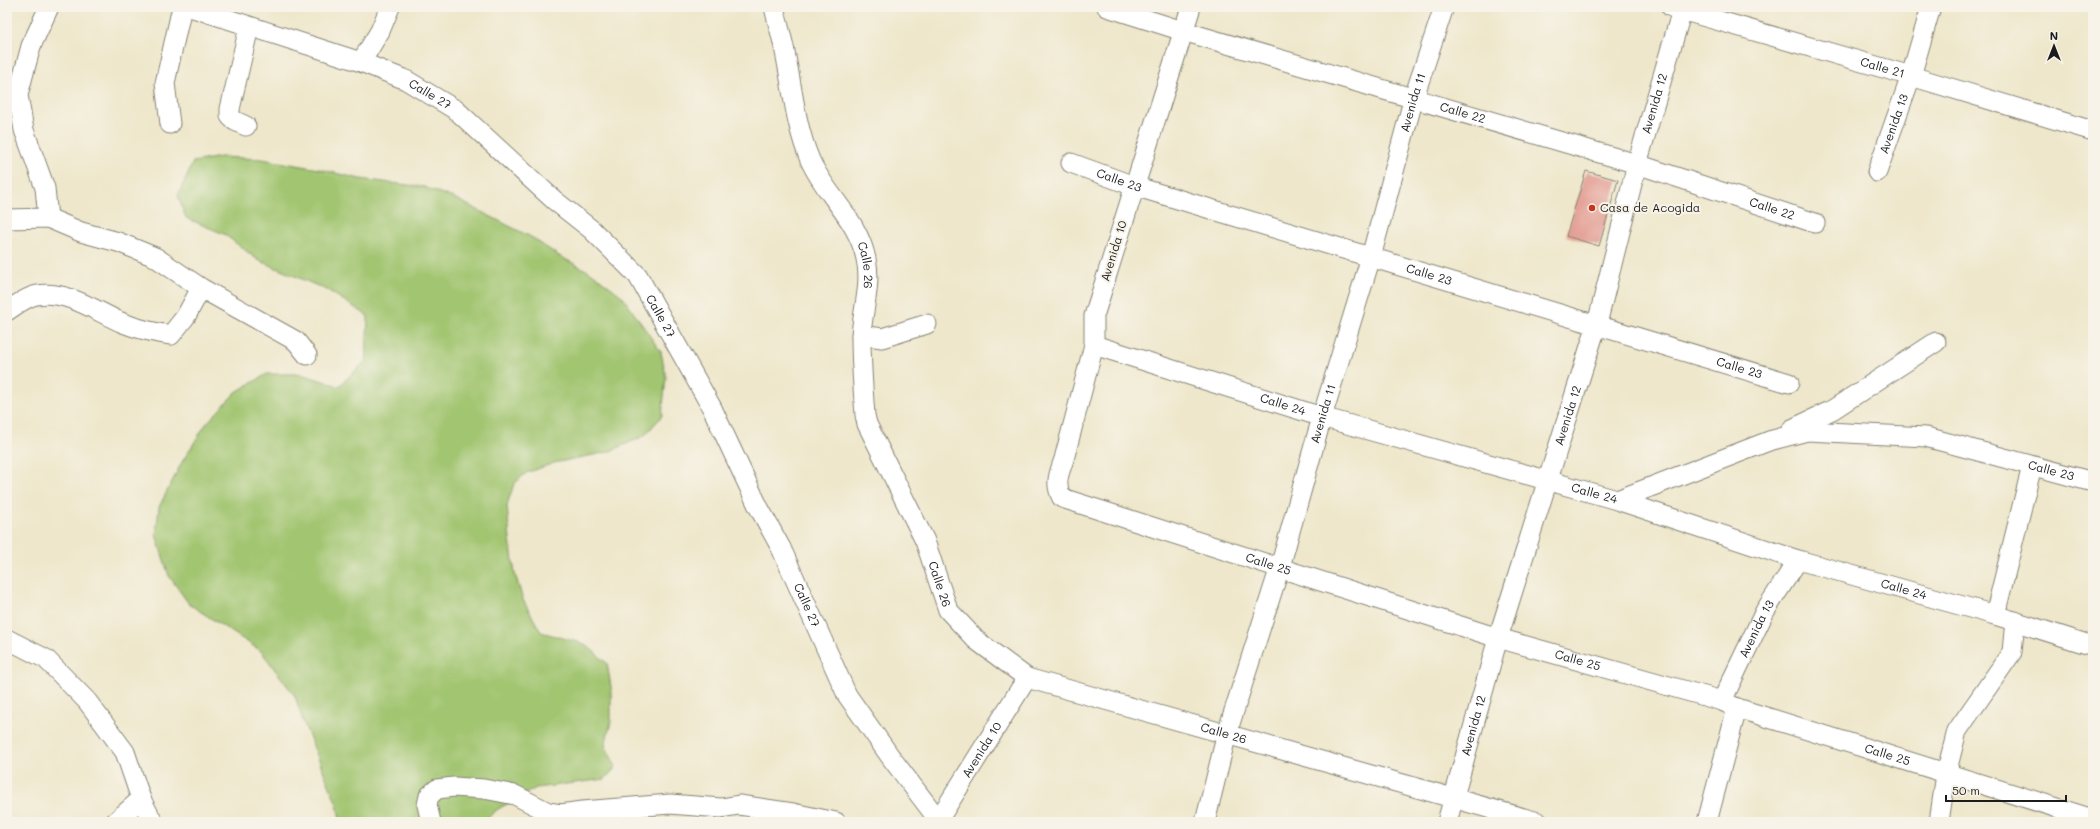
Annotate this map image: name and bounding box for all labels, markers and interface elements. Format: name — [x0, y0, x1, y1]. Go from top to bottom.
north arrow — [2034, 26, 2074, 66]
text: N — [2050, 28, 2058, 43]
street label: Calle 21 — [1859, 53, 1907, 81]
street label: Avenida 11 — [1396, 71, 1428, 134]
street label: Avenida 12 — [1637, 71, 1670, 135]
street label: Calle 27 — [406, 75, 455, 113]
street label: Avenida 13 — [1875, 91, 1911, 156]
street label: Calle 22 — [1438, 98, 1488, 126]
street label: Calle 23 — [1094, 164, 1144, 195]
street label: Calle 22 — [1748, 193, 1797, 223]
place label: Casa de Acogida — [1600, 199, 1700, 215]
marker: Casa de Acogida — [1587, 203, 1597, 213]
street label: Avenida 10 — [1096, 218, 1130, 283]
street label: Calle 26 — [854, 239, 877, 289]
street label: Calle 23 — [1404, 259, 1454, 288]
street label: Calle 27 — [643, 291, 680, 340]
street label: Calle 23 — [1715, 353, 1764, 381]
street label: Avenida 11 — [1306, 382, 1339, 445]
street label: Avenida 12 — [1550, 383, 1584, 448]
street label: Calle 24 — [1258, 389, 1308, 418]
street label: Calle 23 — [2026, 456, 2076, 484]
street label: Calle 24 — [1570, 479, 1619, 507]
street label: Calle 25 — [1244, 548, 1293, 578]
street label: Calle 26 — [925, 559, 955, 609]
street label: Calle 24 — [1879, 575, 1929, 603]
street label: Calle 27 — [791, 580, 825, 630]
street label: Avenida 13 — [1735, 596, 1777, 660]
street label: Calle 25 — [1553, 645, 1603, 674]
street label: Avenida 12 — [1457, 693, 1489, 757]
street label: Avenida 10 — [958, 718, 1005, 780]
street label: Calle 26 — [1199, 718, 1249, 747]
street label: Calle 25 — [1863, 739, 1912, 769]
scale bar — [1946, 777, 2066, 803]
text: 50 m — [1952, 782, 1980, 798]

